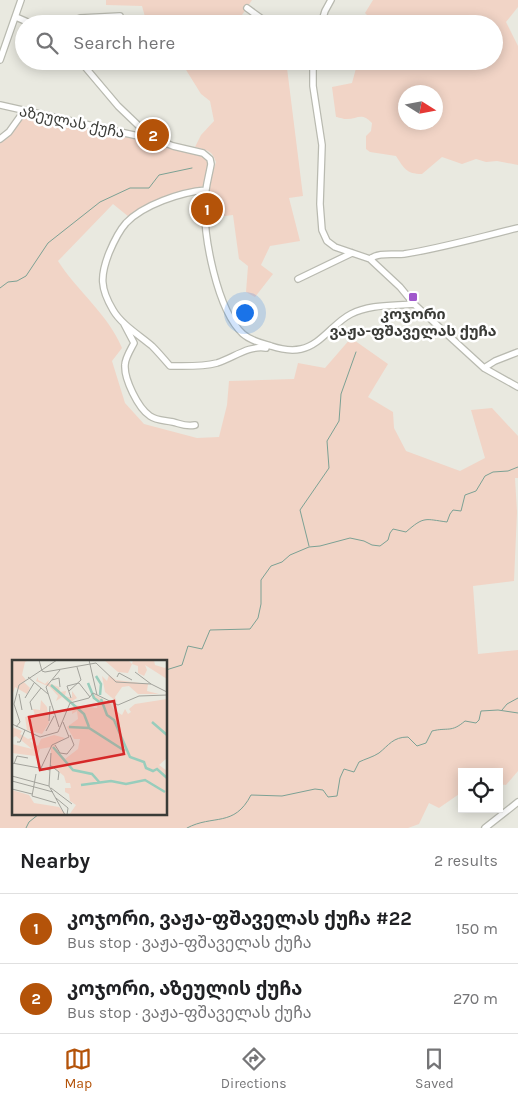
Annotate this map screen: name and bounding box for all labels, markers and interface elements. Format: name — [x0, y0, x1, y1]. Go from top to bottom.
search box — [15, 15, 503, 70]
icon: search — [33, 29, 61, 57]
text: Search here — [73, 32, 175, 54]
north arrow — [398, 85, 443, 130]
street label: აზეულას ქუჩა — [18, 102, 126, 142]
pin: 2 — [137, 116, 169, 154]
pin: 1 — [191, 190, 223, 228]
marker: კოჯორი ვაჟა-ფშაველას ქუჩა — [407, 291, 419, 303]
your location — [232, 300, 258, 326]
place label: კოჯორი ვაჟა-ფშაველას ქუჩა — [329, 305, 497, 340]
inset map — [12, 660, 168, 816]
map controls — [458, 768, 503, 813]
button: locate — [458, 768, 503, 813]
text: Nearby — [20, 849, 90, 873]
text: 2 results — [434, 851, 498, 870]
text: კოჯორი, ვაჟა-ფშაველას ქუჩა #22 — [67, 908, 412, 930]
text: 1 — [33, 919, 39, 938]
text: 150 m — [455, 919, 498, 938]
text: Bus stop · ვაჟა-ფშაველას ქუჩა — [67, 933, 312, 952]
text: კოჯორი, აზეულის ქუჩა — [67, 978, 302, 1000]
text: 2 — [31, 989, 41, 1008]
text: 270 m — [453, 989, 498, 1008]
text: Bus stop · ვაჟა-ფშაველას ქუჩა — [67, 1003, 312, 1022]
tab: Map — [64, 1045, 92, 1092]
tab: Directions — [221, 1045, 287, 1092]
tab: Saved — [415, 1045, 454, 1092]

